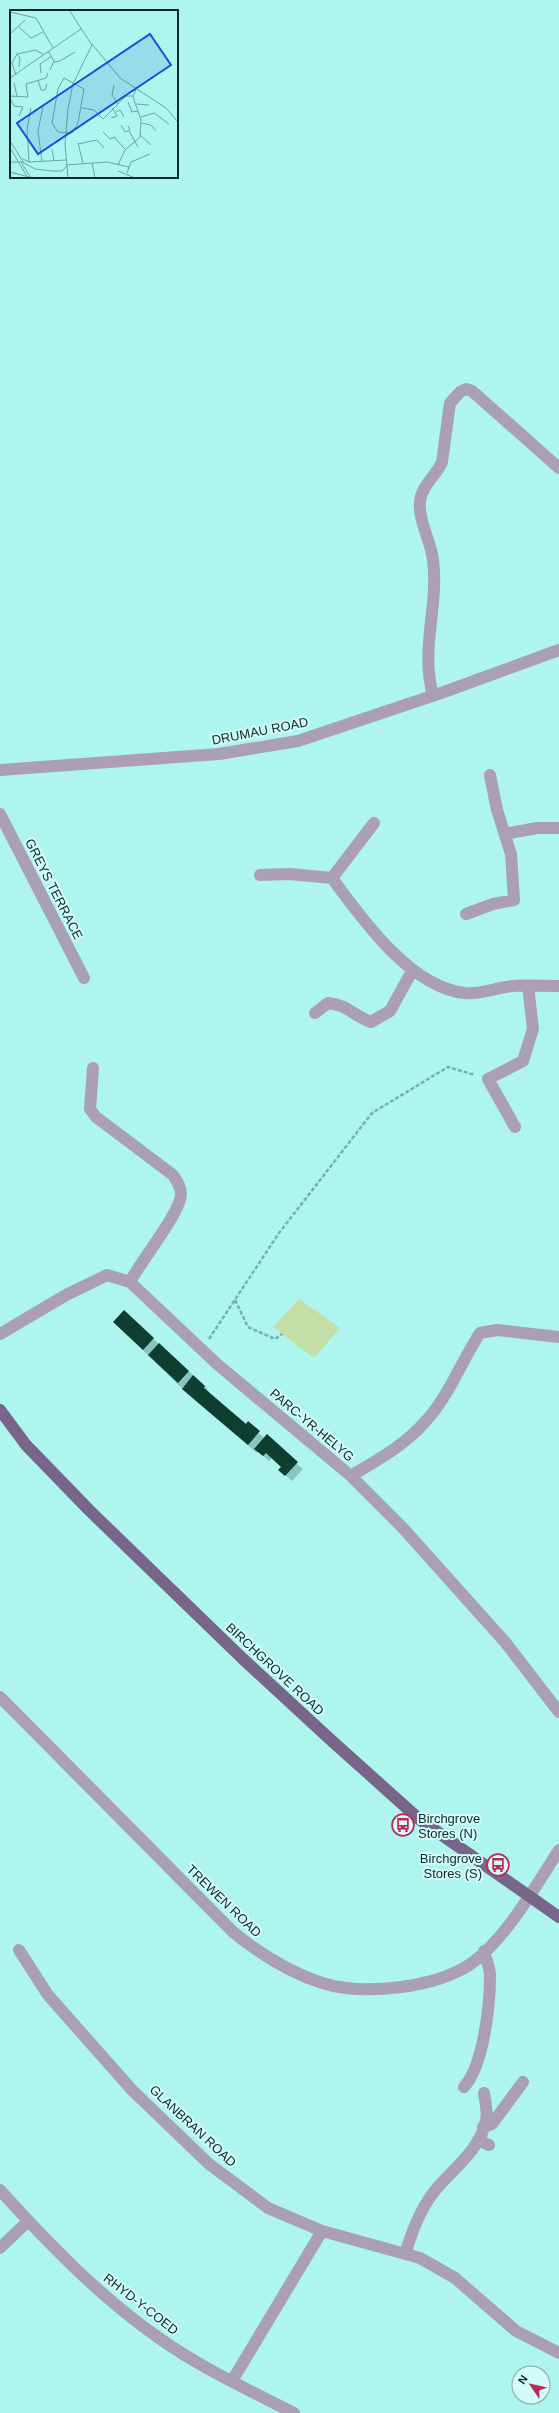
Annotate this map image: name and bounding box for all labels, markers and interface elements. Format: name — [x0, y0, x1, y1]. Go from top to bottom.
inset map — [10, 10, 178, 178]
street label: DRUMAU ROAD — [210, 714, 310, 748]
street label: GREYS TERRACE — [22, 836, 86, 942]
street label: PARC-YR-HELYG — [267, 1386, 357, 1464]
street label: BIRCHGROVE ROAD — [223, 1620, 327, 1718]
place label: Birchgrove Stores (N) — [418, 1811, 480, 1841]
bus stop icon: Birchgrove Stores (N) — [390, 1812, 416, 1838]
place label: Birchgrove Stores (S) — [420, 1851, 482, 1881]
bus stop icon: Birchgrove Stores (S) — [485, 1852, 511, 1878]
street label: TREWEN ROAD — [184, 1862, 264, 1940]
street label: GLANBRAN ROAD — [147, 2082, 239, 2170]
street label: RHYD-Y-COED — [101, 2270, 181, 2338]
north arrow — [511, 2365, 551, 2405]
text: N — [516, 2373, 530, 2386]

